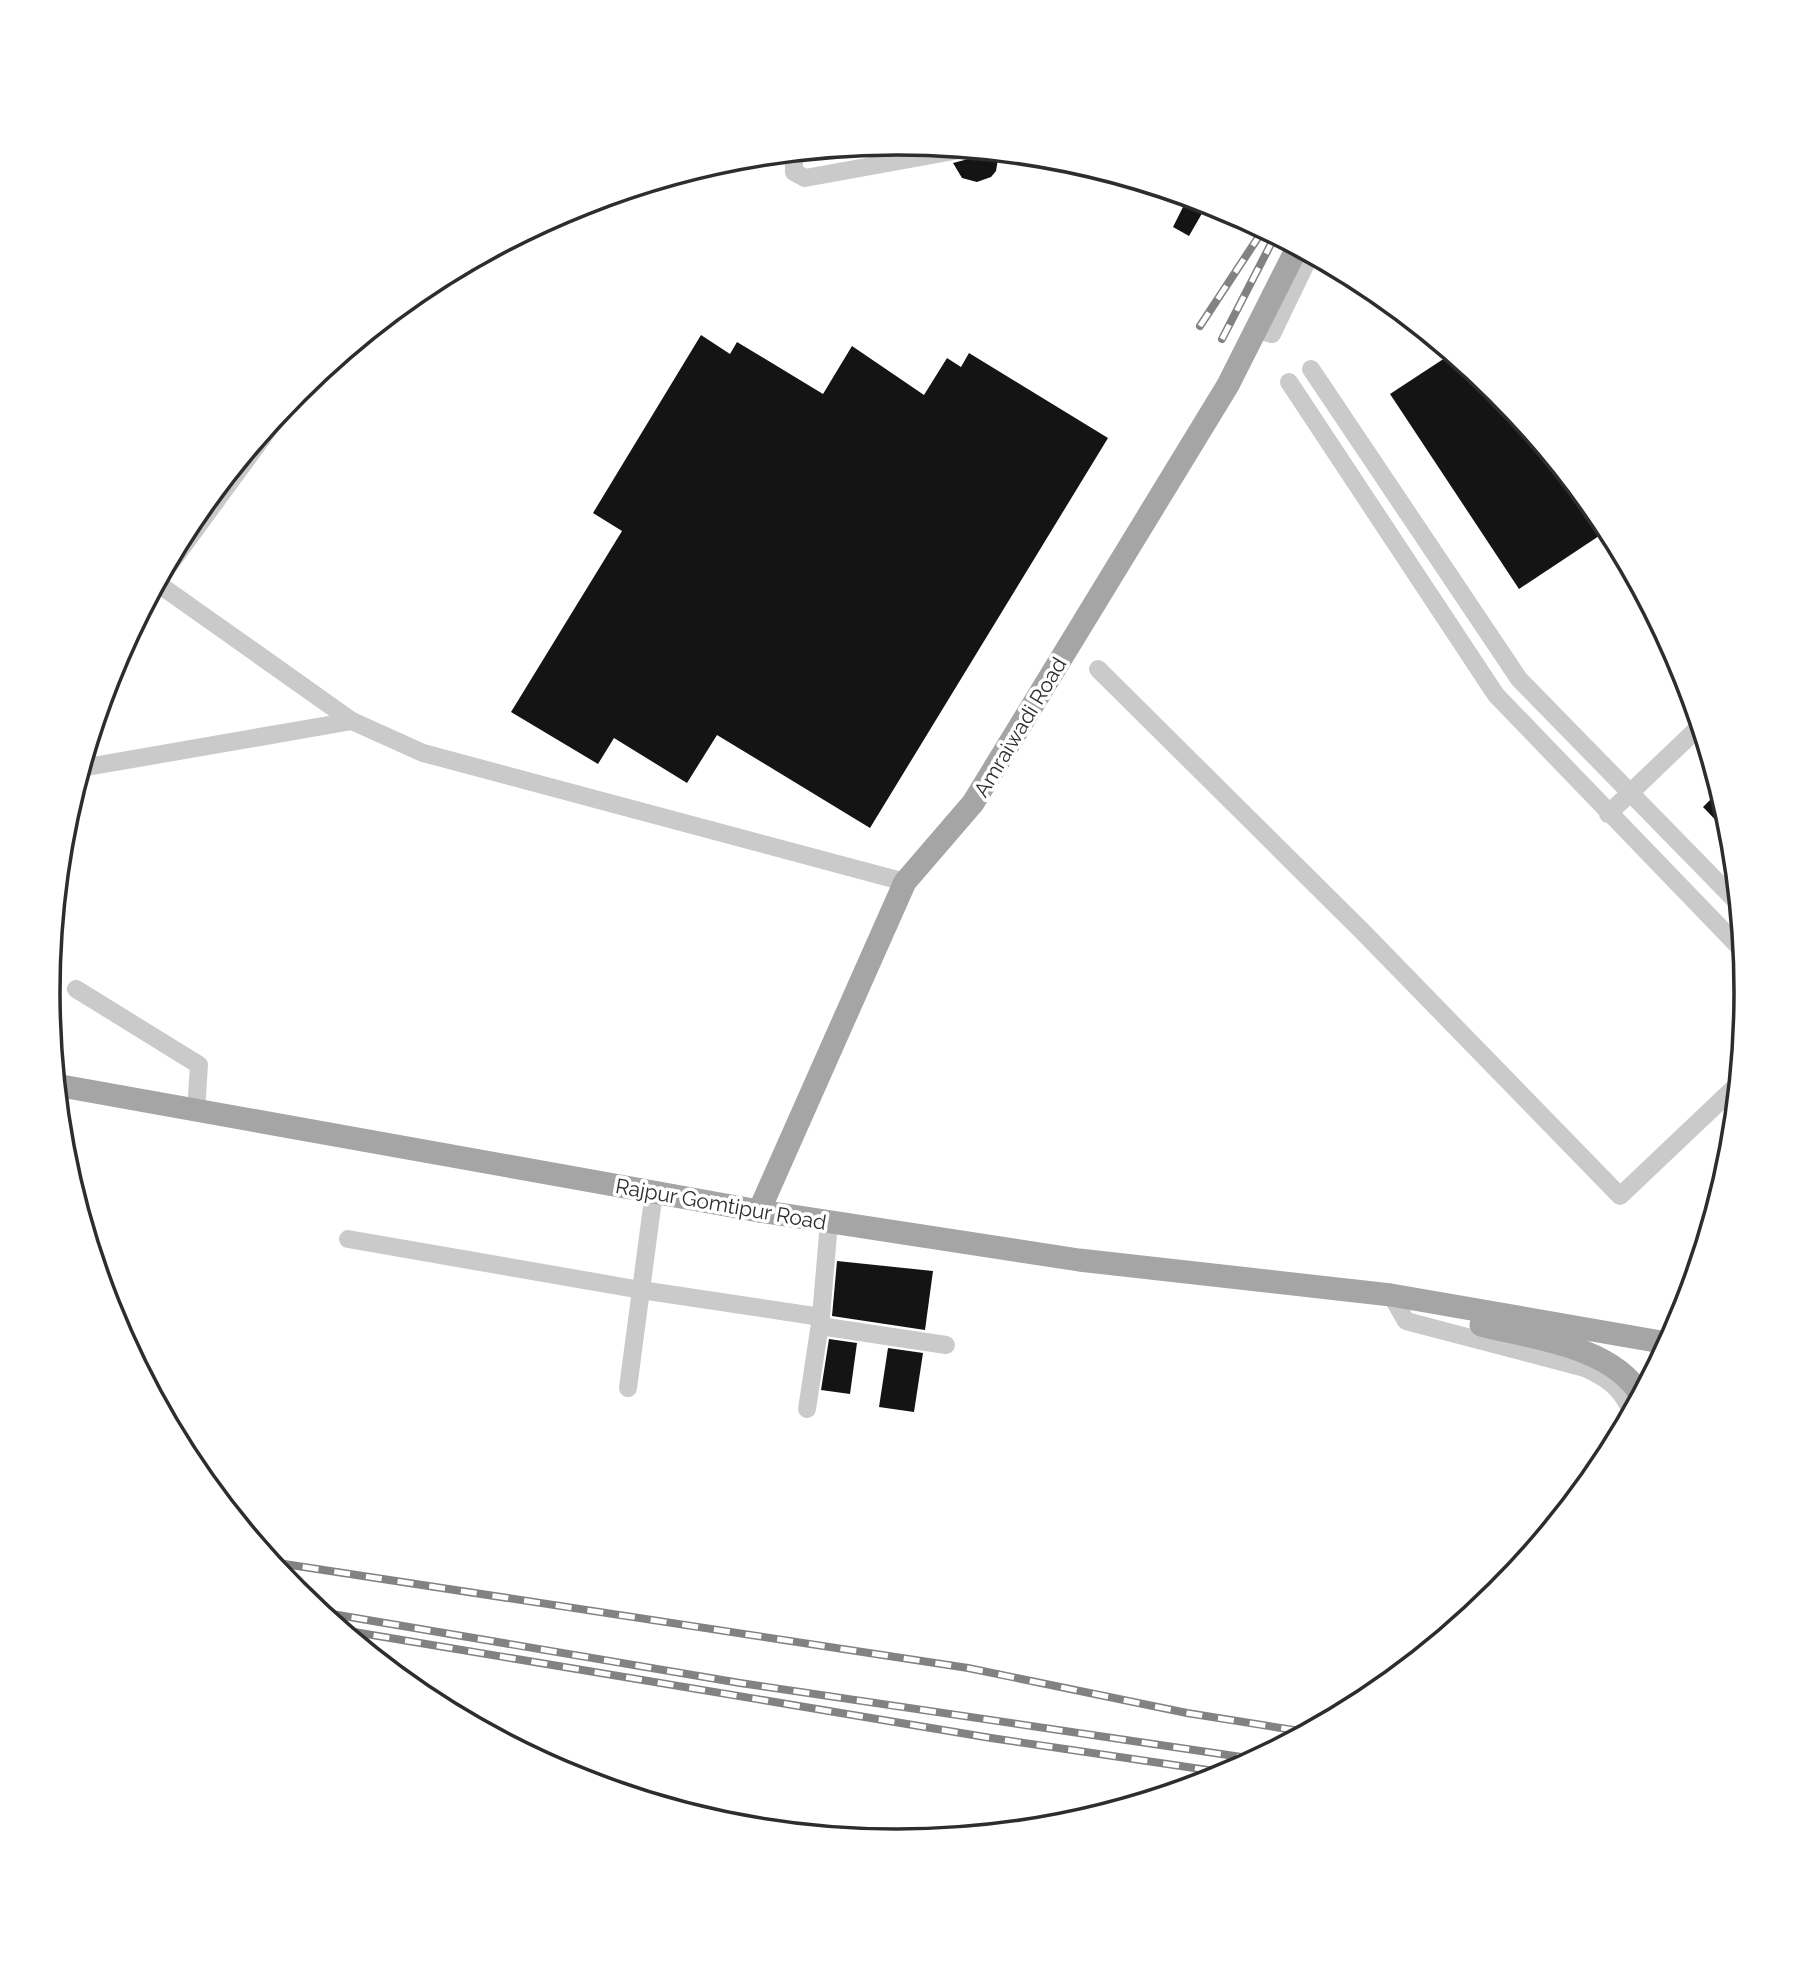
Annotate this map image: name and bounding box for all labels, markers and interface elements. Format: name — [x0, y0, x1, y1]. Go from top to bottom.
street label: Amraiwadi Road — [968, 653, 1072, 801]
street label: Rajpur Gomtipur Road — [614, 1173, 828, 1235]

